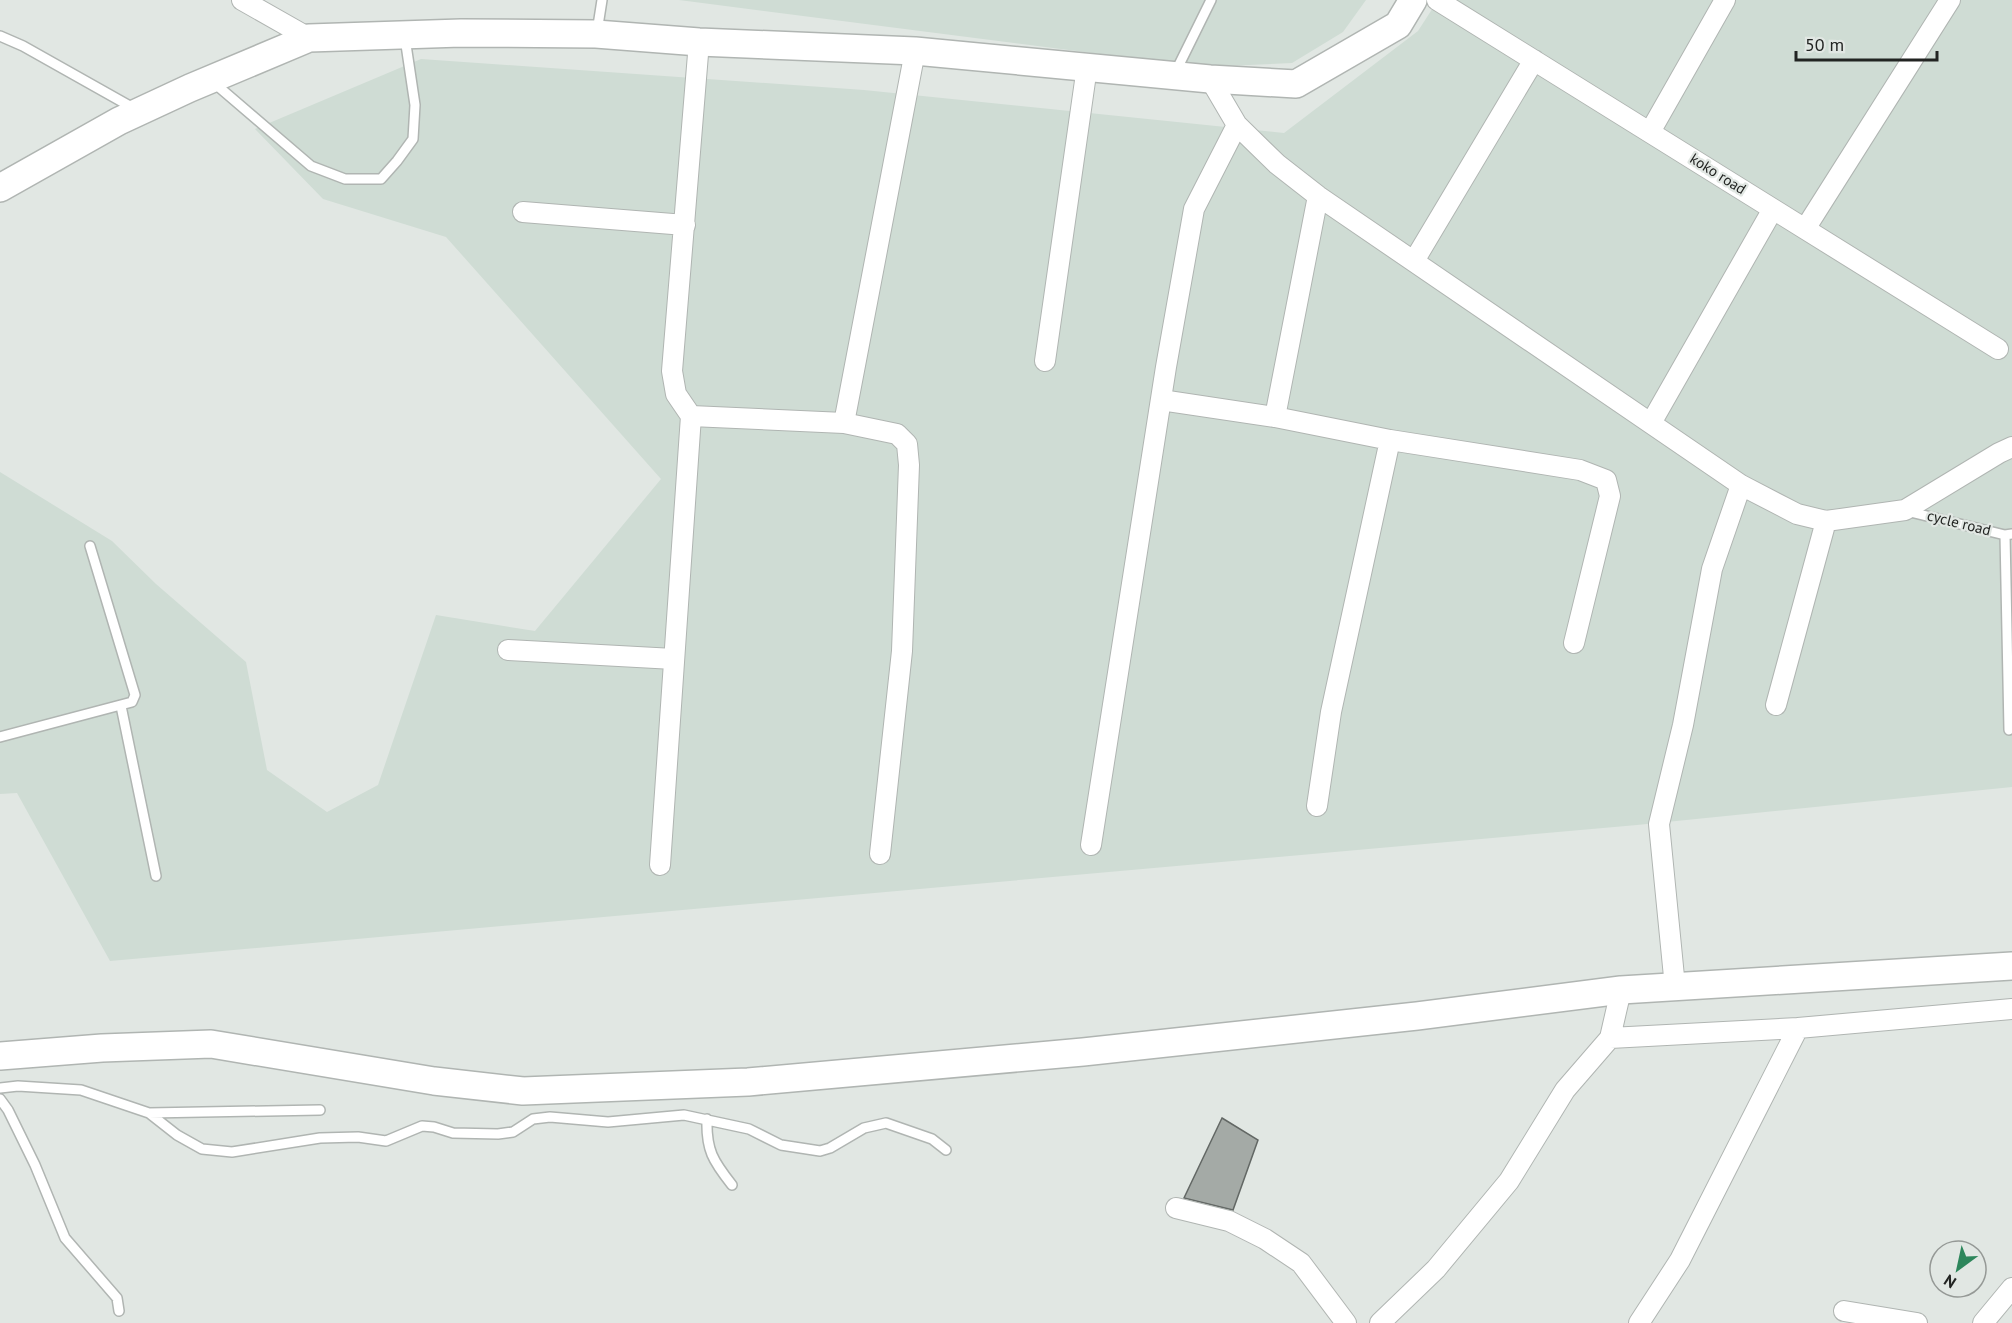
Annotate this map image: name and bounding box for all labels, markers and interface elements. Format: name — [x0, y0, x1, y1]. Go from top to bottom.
scale bar — [1796, 24, 1937, 62]
text: 50 m — [1805, 33, 1844, 56]
street label: koko road — [1687, 149, 1750, 198]
street label: cycle road — [1925, 505, 1993, 540]
north arrow — [1928, 1239, 1988, 1299]
text: N — [1940, 1270, 1960, 1293]

